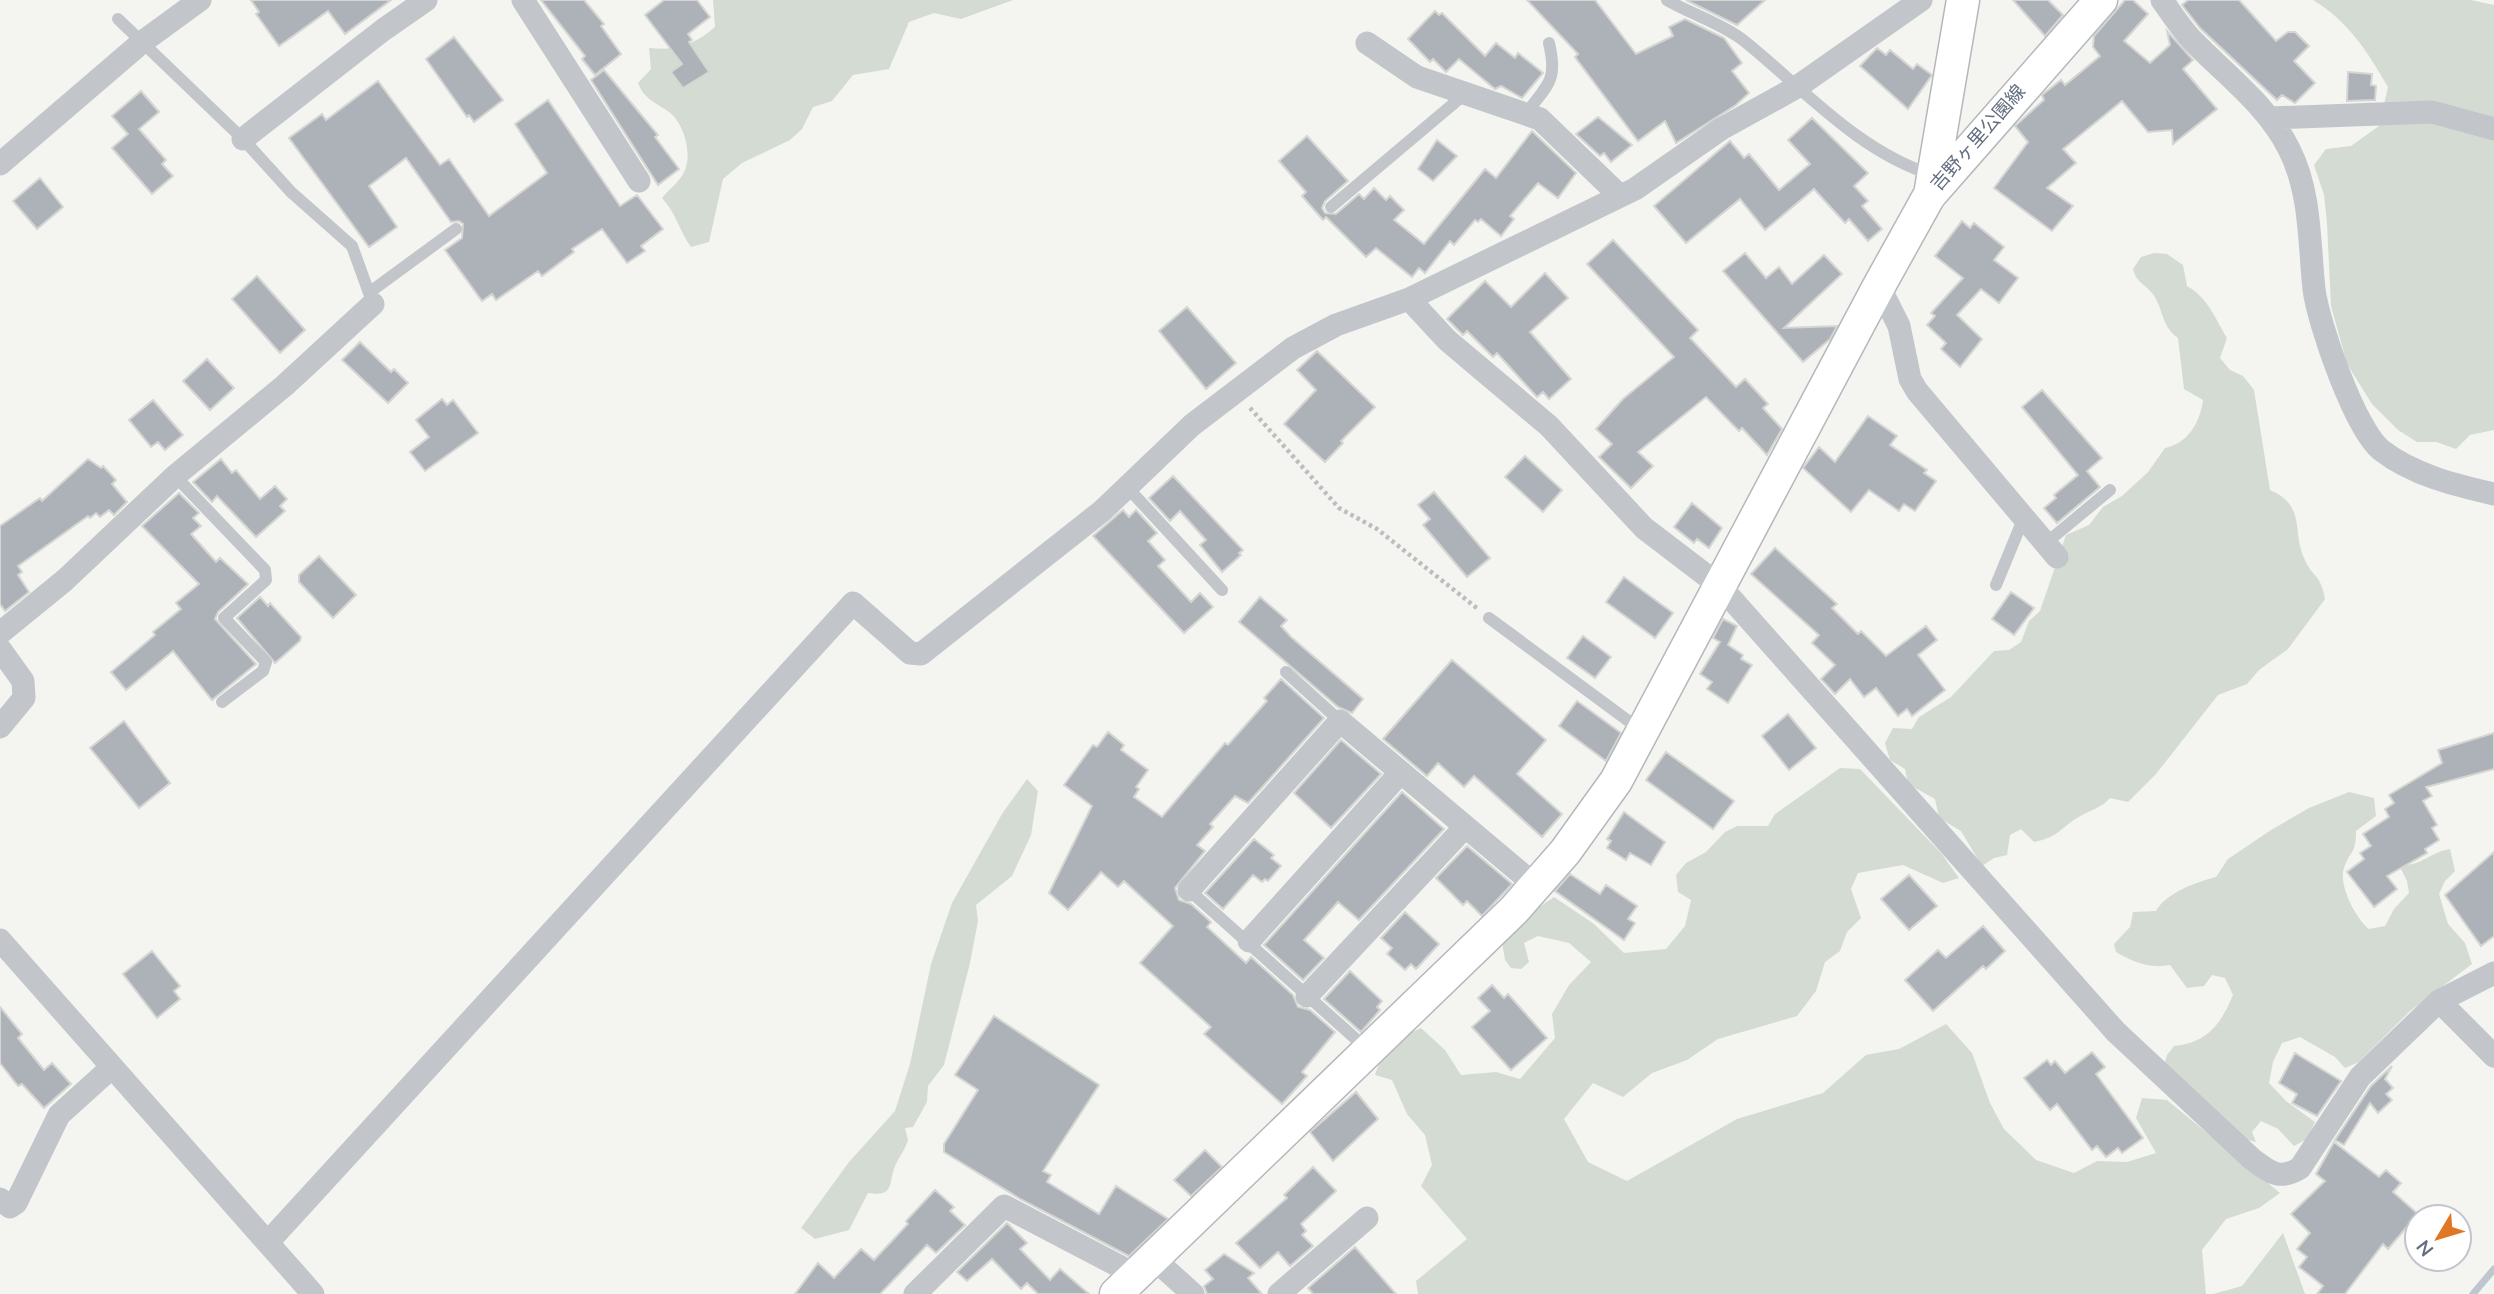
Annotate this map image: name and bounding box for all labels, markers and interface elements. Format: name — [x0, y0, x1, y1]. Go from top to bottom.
street label: 吉野ヶ里公園線 — [1925, 79, 2031, 197]
north arrow — [2403, 1203, 2473, 1273]
text: N — [2411, 1234, 2440, 1261]

